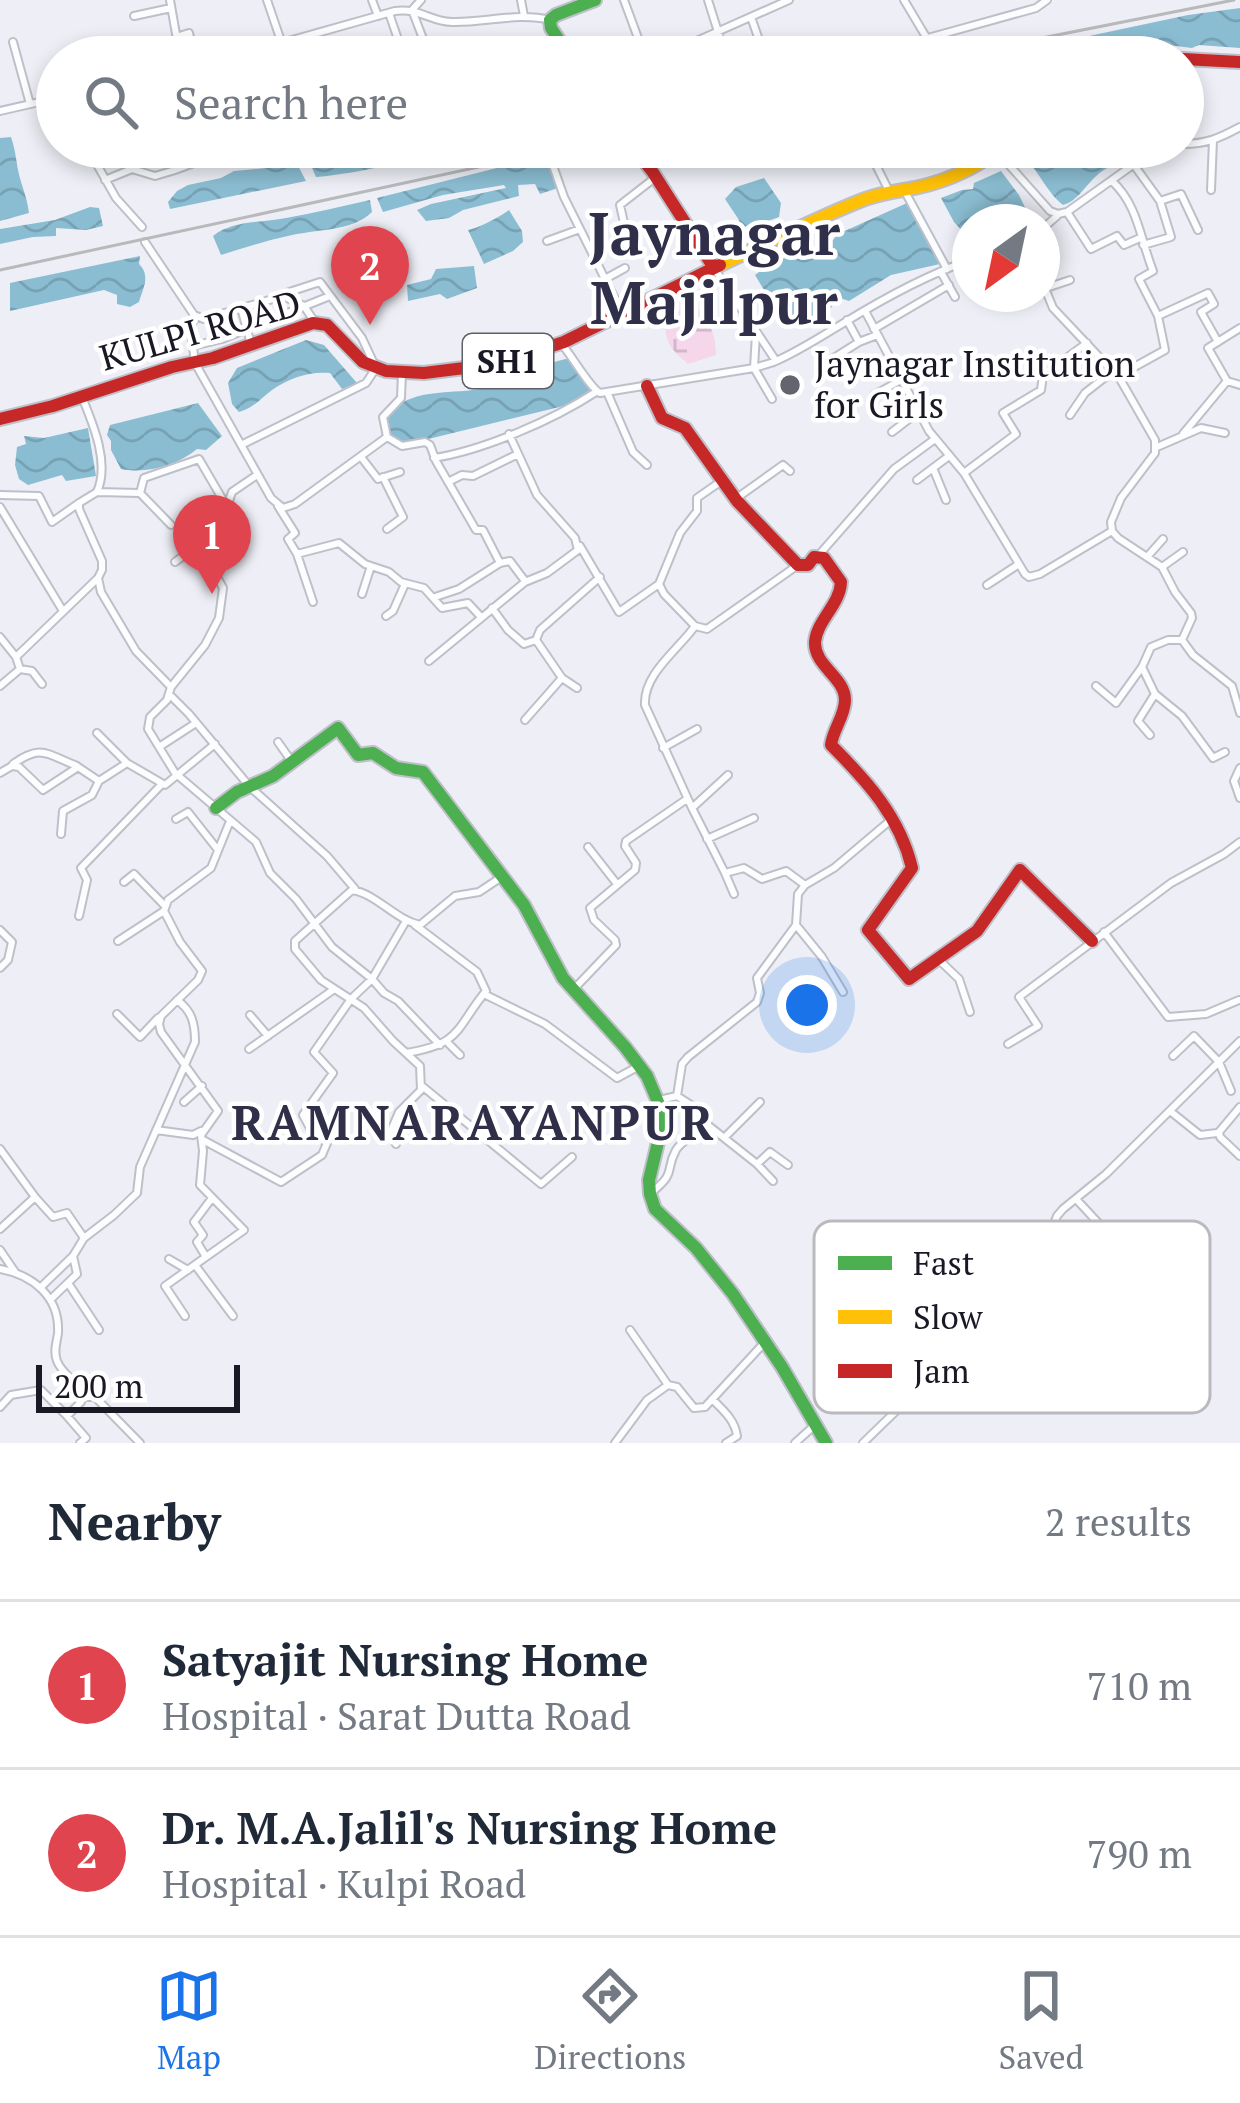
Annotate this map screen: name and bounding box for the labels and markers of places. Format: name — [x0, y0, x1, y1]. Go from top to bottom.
pin: 2 — [331, 226, 409, 325]
place label: Jaynagar Institution for Girls — [814, 340, 1135, 428]
marker: Jaynagar Institution for Girls — [777, 372, 803, 398]
pin: 1 — [173, 495, 251, 594]

